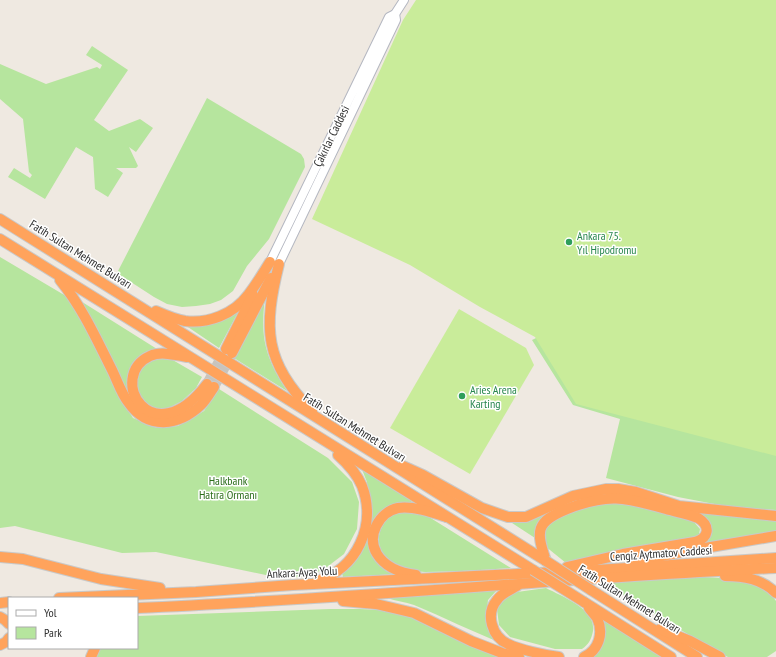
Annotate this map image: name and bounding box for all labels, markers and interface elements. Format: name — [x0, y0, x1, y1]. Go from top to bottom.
street label: Çakırlar Caddesi — [310, 103, 352, 169]
street label: Fatih Sultan Mehmet Bulvarı — [27, 216, 135, 292]
place label: Ankara 75. Yıl Hipodromu — [577, 228, 637, 257]
marker: Ankara 75. Yıl Hipodromu — [564, 237, 574, 247]
place label: Aries Arena Karting — [470, 382, 517, 411]
street label: Fatih Sultan Mehmet Bulvarı — [301, 389, 409, 465]
marker: Aries Arena Karting — [457, 391, 467, 401]
park label: Halkbank Hatıra Ormanı — [199, 473, 257, 502]
street label: Cengiz Aytmatov Caddesi — [609, 542, 713, 564]
street label: Fatih Sultan Mehmet Bulvarı — [576, 561, 684, 637]
street label: Ankara-Ayaş Yolu — [266, 563, 338, 581]
legend — [8, 597, 138, 649]
text: Yol — [44, 605, 57, 620]
text: Park — [44, 625, 62, 640]

